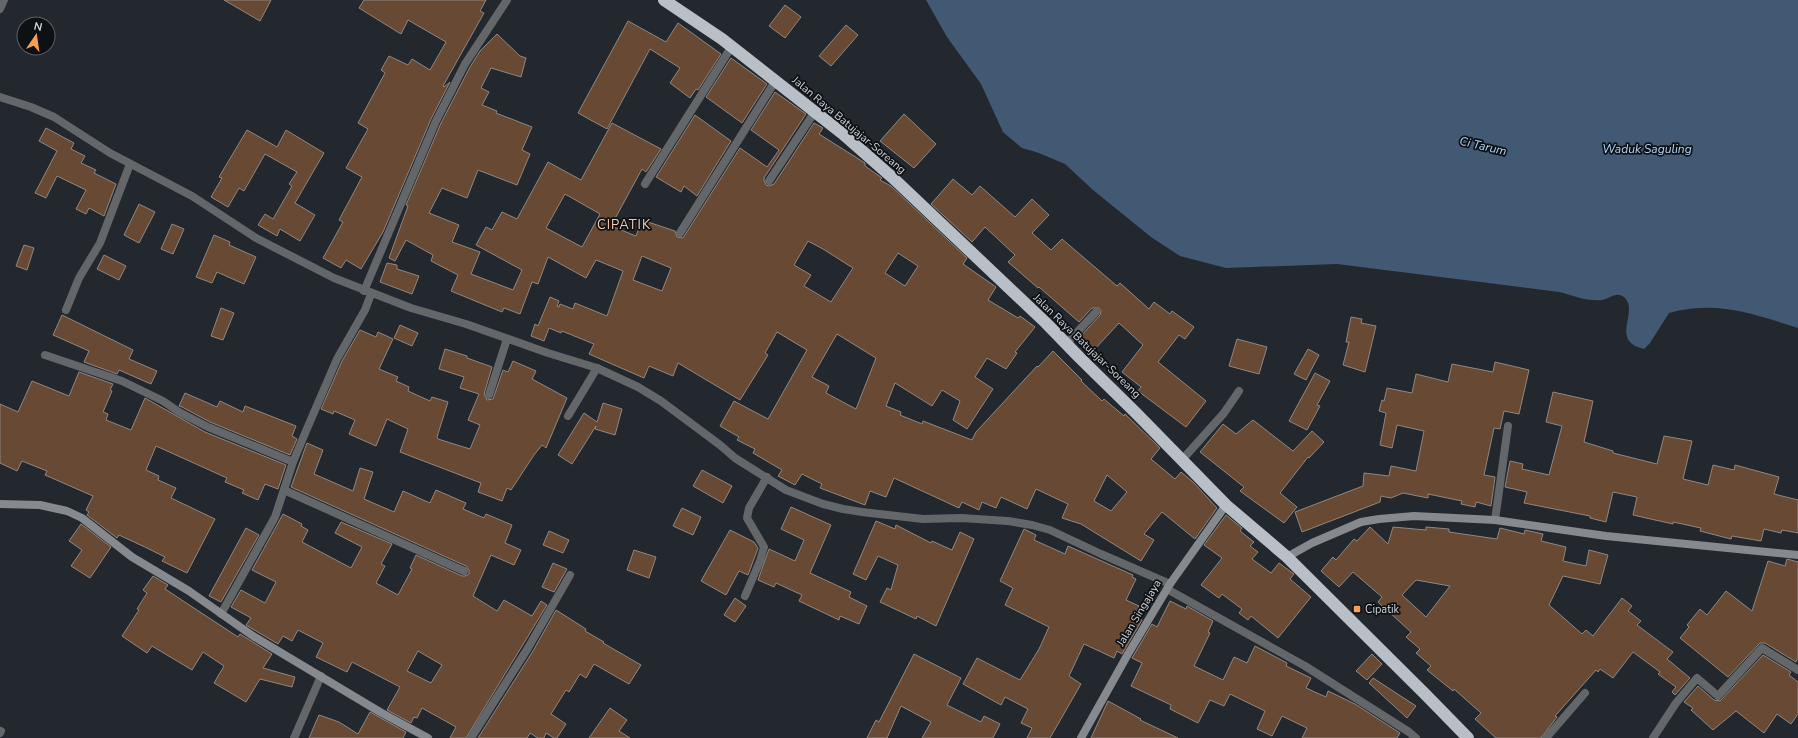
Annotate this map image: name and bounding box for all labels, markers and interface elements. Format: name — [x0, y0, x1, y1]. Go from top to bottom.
north arrow — [16, 16, 56, 56]
text: N — [32, 19, 44, 35]
street label: Jalan Raya Batujajar-Soreang — [788, 72, 909, 177]
water label: Ci Tarum — [1458, 133, 1508, 159]
water label: Waduk Saguling — [1602, 141, 1692, 157]
district label: CIPATIK — [597, 216, 651, 234]
street label: Jalan Raya Batujajar-Soreang — [1029, 290, 1144, 402]
street label: Jalan Singajaya — [1113, 577, 1165, 650]
place label: Cipatik — [1365, 602, 1400, 617]
marker: Cipatik — [1352, 604, 1362, 614]

